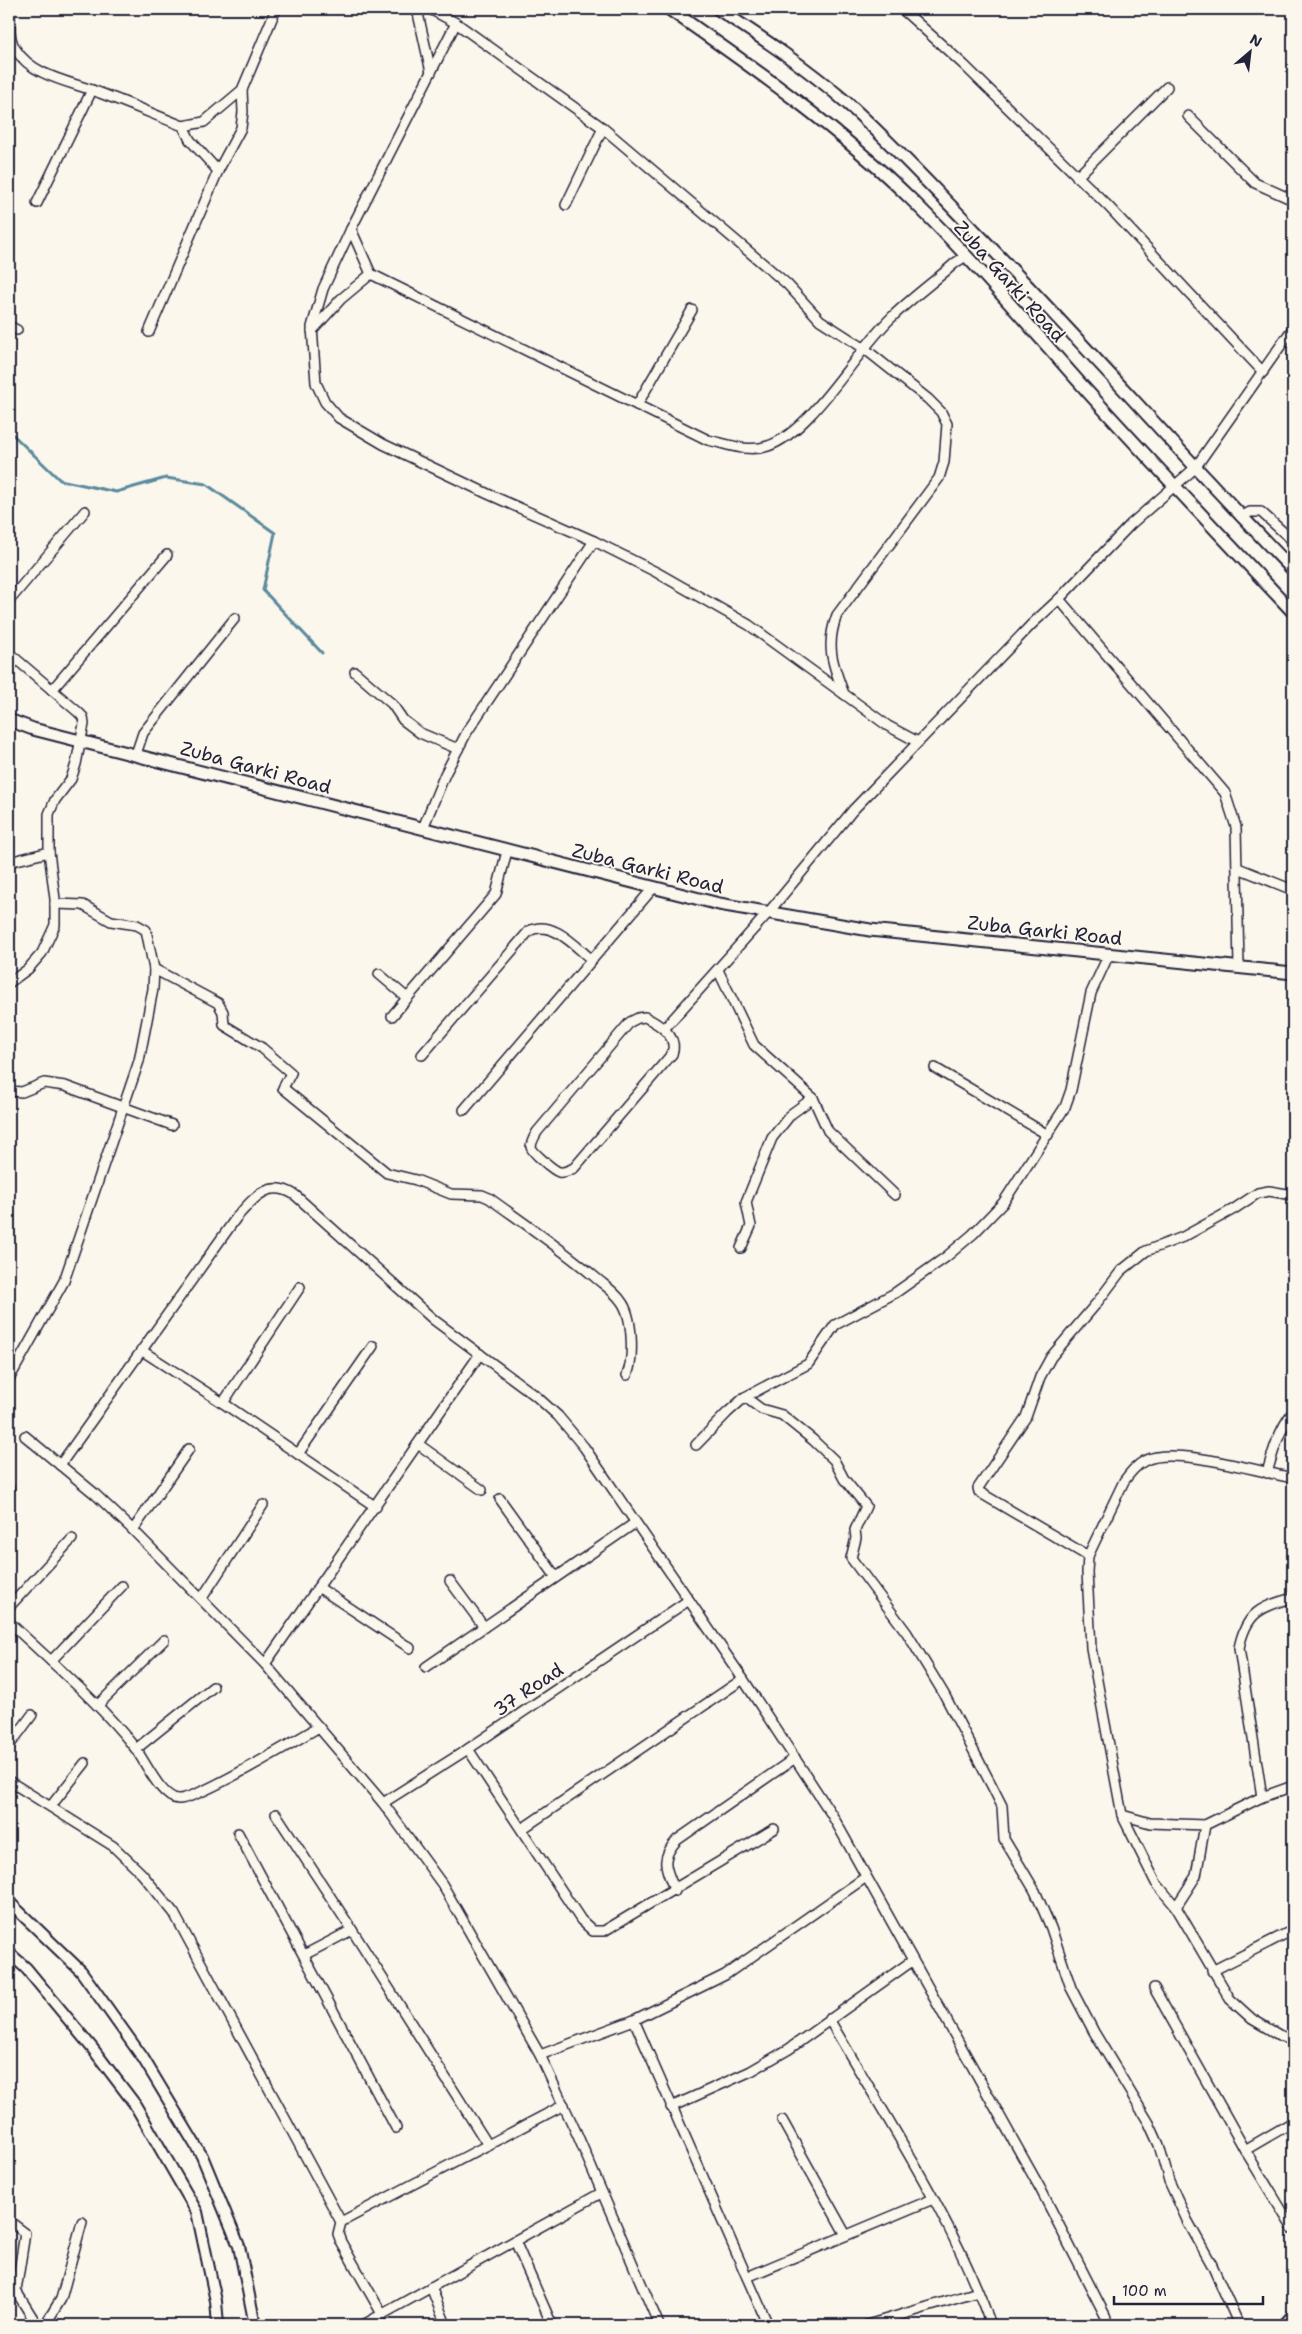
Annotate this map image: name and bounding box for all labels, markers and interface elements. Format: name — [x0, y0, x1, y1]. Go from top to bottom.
north arrow — [1224, 28, 1274, 78]
text: N — [1247, 30, 1265, 51]
street label: Zuba Garki Road — [948, 215, 1071, 347]
street label: Zuba Garki Road — [178, 735, 334, 800]
street label: Zuba Garki Road — [570, 838, 726, 899]
street label: Zuba Garki Road — [966, 910, 1123, 951]
street label: 37 Road — [488, 1657, 568, 1722]
scale bar — [1114, 2274, 1263, 2306]
text: 100 m — [1122, 2281, 1167, 2301]

